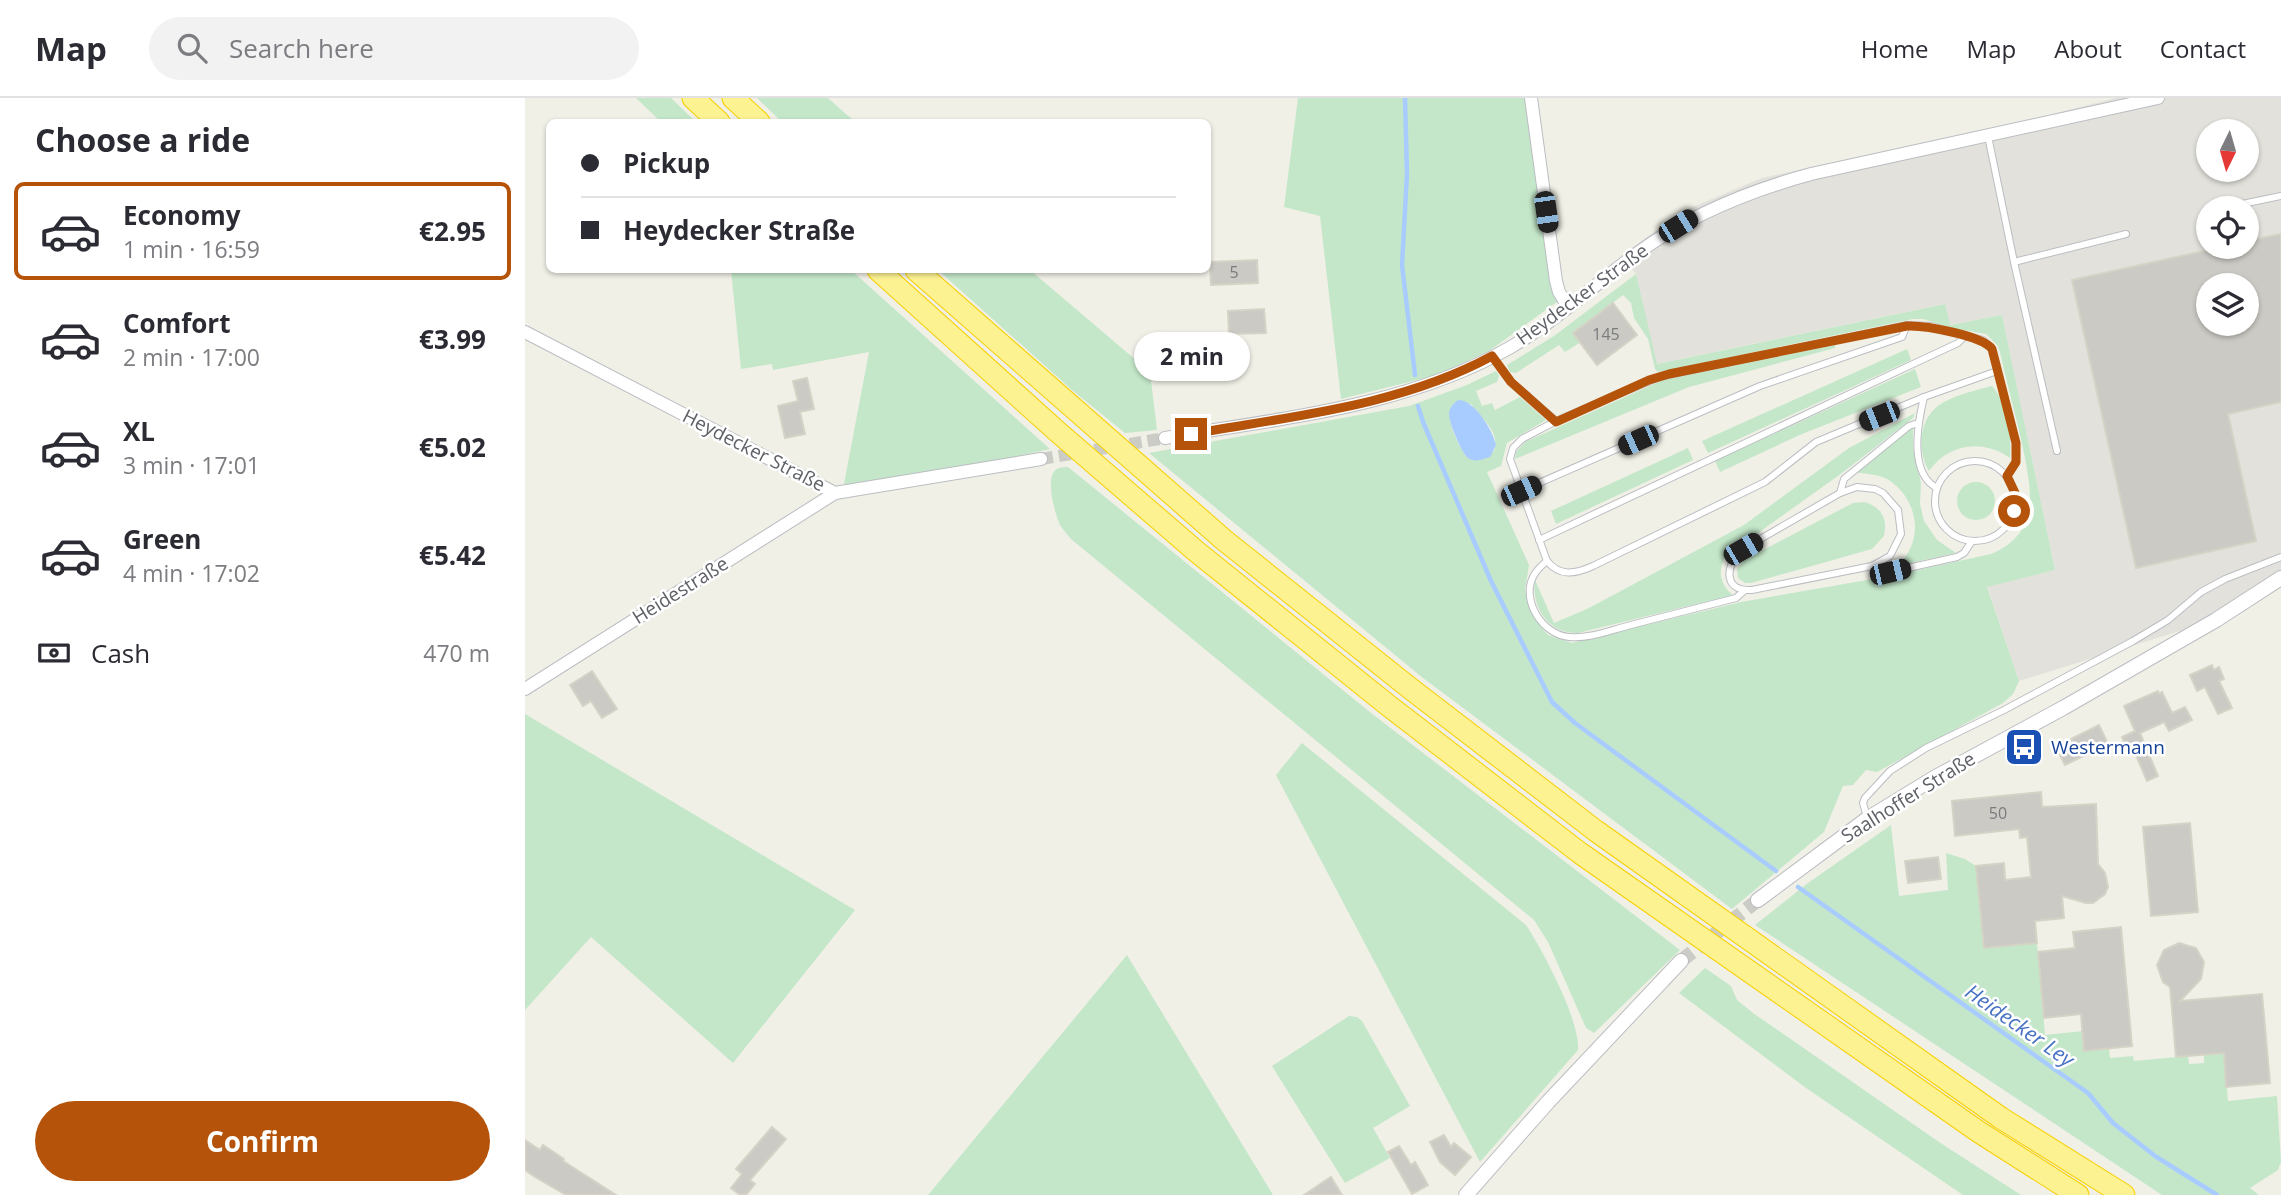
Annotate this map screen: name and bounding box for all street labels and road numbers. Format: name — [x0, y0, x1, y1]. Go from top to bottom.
street label: Heydecker Straße — [1511, 237, 1653, 351]
street label: Heydecker Straße — [678, 403, 830, 497]
street label: Heidestraße — [627, 550, 733, 630]
street label: Saalhoffer Straße — [1836, 745, 1980, 849]

